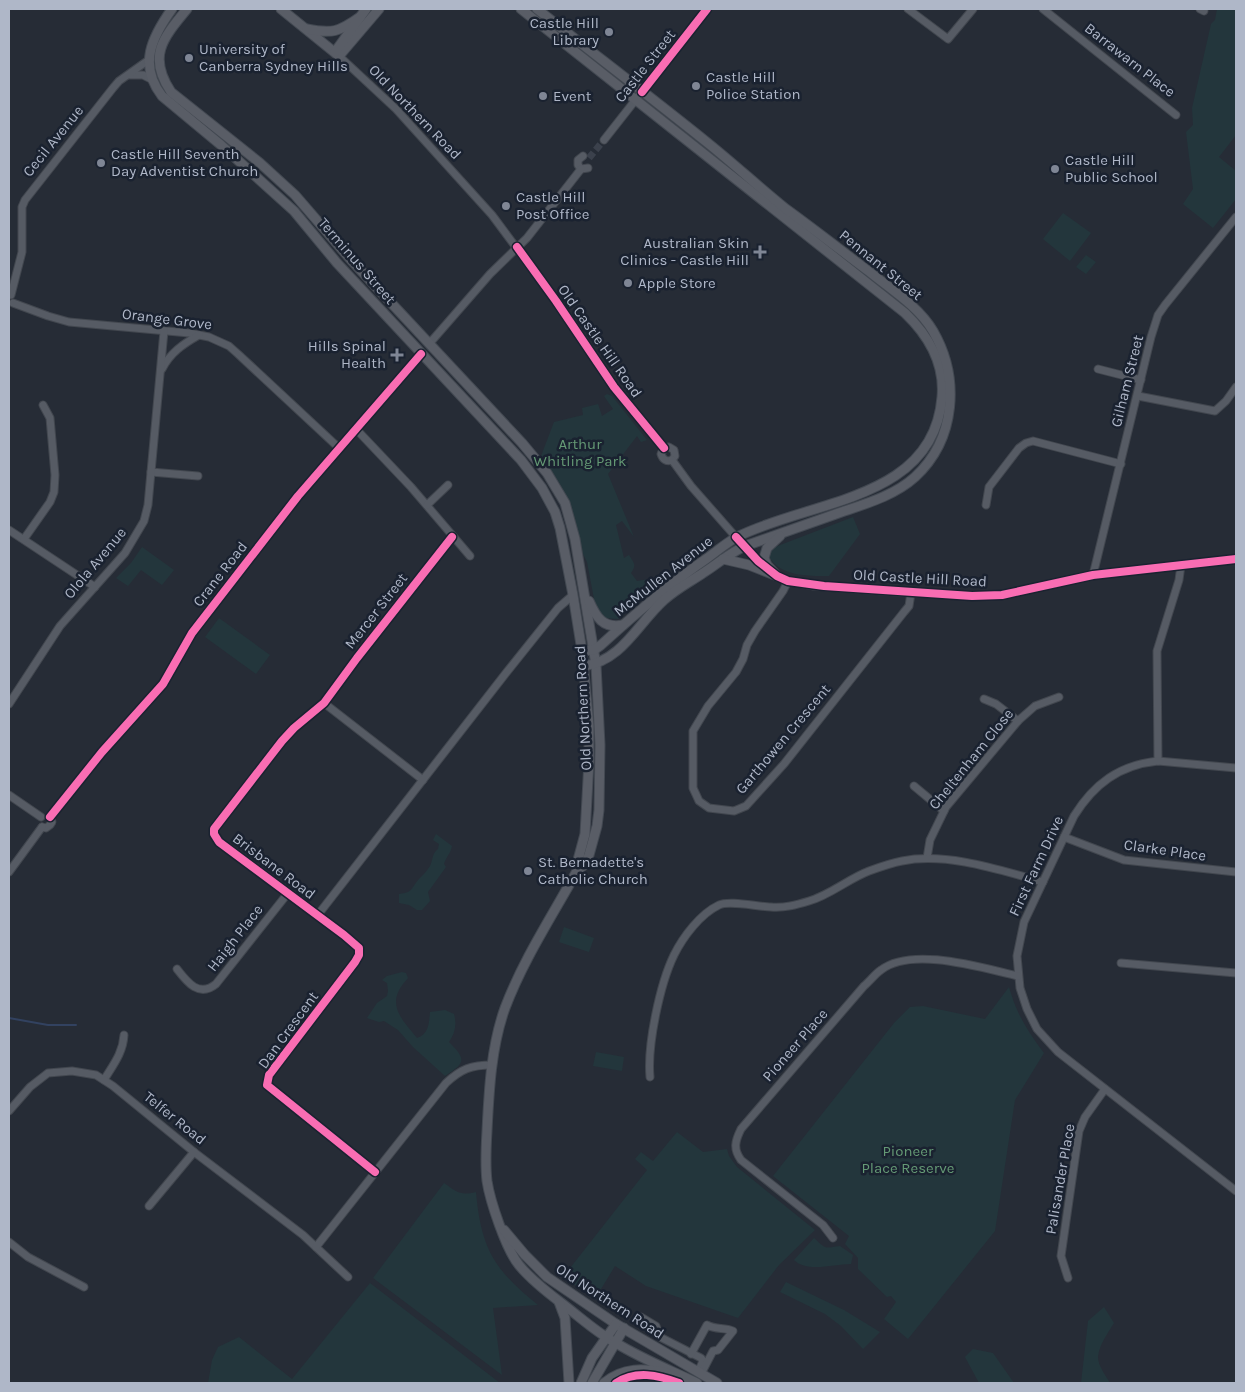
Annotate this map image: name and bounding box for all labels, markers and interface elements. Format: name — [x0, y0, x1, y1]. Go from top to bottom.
place label: Castle Hill Library — [530, 14, 599, 49]
street label: Barrawarn Place — [1081, 19, 1179, 101]
marker: Castle Hill Library — [603, 26, 615, 38]
street label: Castle Street — [611, 26, 679, 106]
place label: University of Canberra Sydney Hills — [199, 40, 348, 75]
marker: University of Canberra Sydney Hills — [183, 52, 195, 64]
street label: Old Northern Road — [365, 61, 465, 163]
place label: Castle Hill Police Station — [706, 68, 801, 103]
marker: Castle Hill Police Station — [690, 80, 702, 92]
place label: Event — [553, 87, 592, 105]
marker: Event — [537, 90, 549, 102]
street label: Cecil Avenue — [19, 102, 87, 180]
place label: Castle Hill Seventh Day Adventist Church — [111, 145, 258, 180]
place label: Castle Hill Public School — [1065, 151, 1158, 186]
marker: Castle Hill Seventh Day Adventist Church — [95, 157, 107, 169]
marker: Castle Hill Public School — [1049, 163, 1061, 175]
place label: Castle Hill Post Office — [516, 188, 589, 223]
marker: Castle Hill Post Office — [500, 200, 512, 212]
street label: Terminus Street — [315, 214, 400, 308]
street label: Pennant Street — [836, 226, 926, 304]
place label: Australian Skin Clinics - Castle Hill — [620, 234, 749, 269]
marker: Australian Skin Clinics - Castle Hill — [753, 245, 767, 259]
place label: Apple Store — [638, 274, 716, 292]
marker: Apple Store — [622, 277, 634, 289]
street label: Old Castle Hill Road — [554, 281, 646, 401]
street label: Orange Grove — [121, 305, 213, 333]
street label: Gilham Street — [1107, 333, 1147, 429]
place label: Hills Spinal Health — [308, 337, 386, 372]
marker: Hills Spinal Health — [390, 348, 404, 362]
park label: Arthur Whitling Park — [534, 435, 626, 470]
street label: Olola Avenue — [60, 524, 130, 602]
street label: McMullen Avenue — [610, 532, 716, 620]
street label: Crane Road — [189, 538, 251, 610]
street label: Old Castle Hill Road — [853, 566, 987, 590]
street label: Mercer Street — [341, 569, 411, 653]
street label: Old Northern Road — [571, 645, 595, 771]
street label: Garthowen Crescent — [732, 680, 834, 798]
street label: Cheltenham Close — [925, 705, 1017, 813]
street label: First Farm Drive — [1005, 813, 1067, 919]
street label: Brisbane Road — [229, 829, 319, 903]
street label: Clarke Place — [1123, 835, 1207, 865]
place label: St. Bernadette's Catholic Church — [538, 853, 648, 888]
marker: St. Bernadette's Catholic Church — [522, 865, 534, 877]
street label: Haigh Place — [203, 901, 267, 975]
street label: Dan Crescent — [254, 988, 322, 1072]
street label: Pioneer Place — [758, 1005, 832, 1085]
street label: Telfer Road — [140, 1088, 210, 1148]
street label: Palisander Place — [1041, 1122, 1079, 1236]
park label: Pioneer Place Reserve — [862, 1142, 954, 1177]
street label: Old Northern Road — [553, 1259, 667, 1343]

